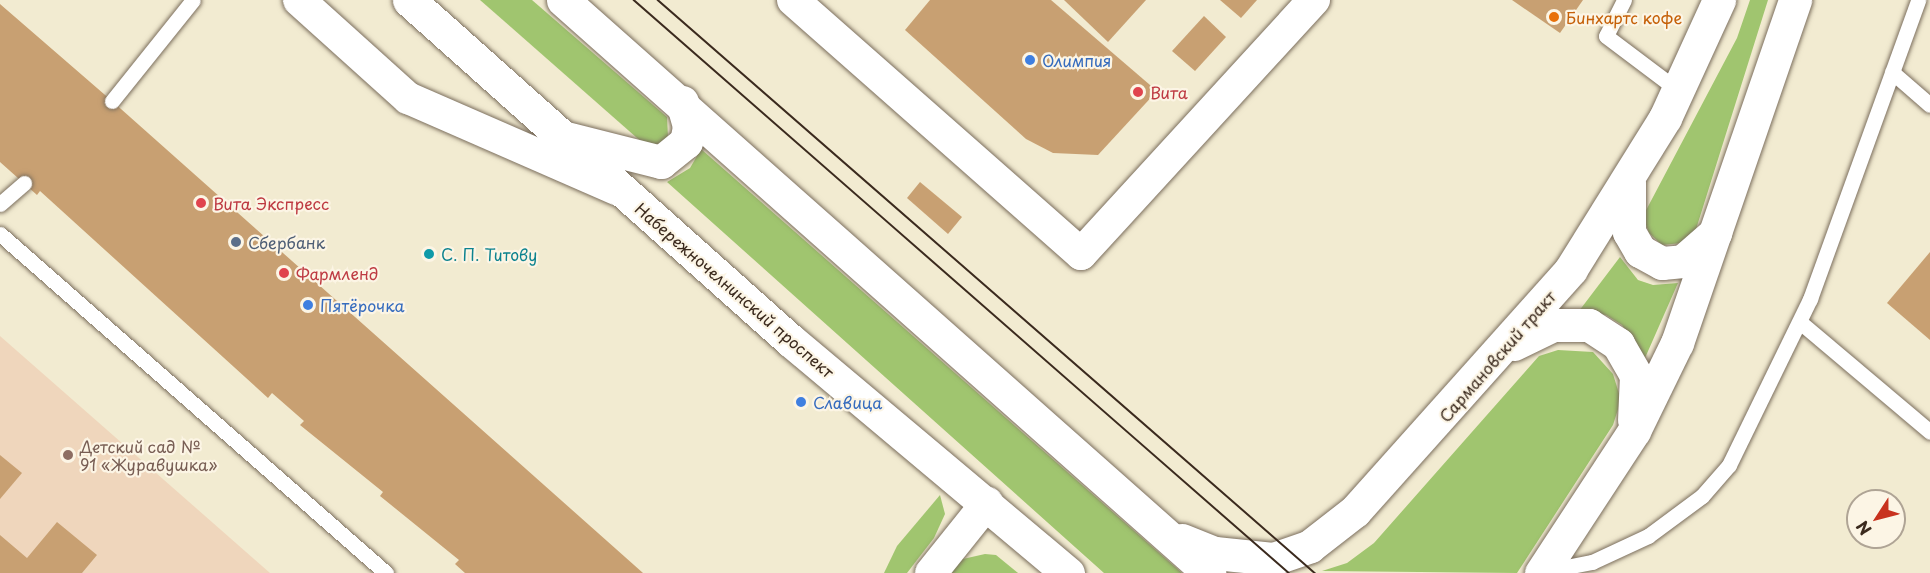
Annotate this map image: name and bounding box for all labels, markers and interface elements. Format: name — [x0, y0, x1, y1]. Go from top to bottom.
place label: Бинхартс кофе — [1566, 7, 1684, 27]
marker: Бинхартс кофе — [1547, 10, 1561, 24]
place label: Олимпия — [1042, 50, 1111, 70]
marker: Олимпия — [1023, 53, 1037, 67]
place label: Вита — [1150, 82, 1188, 102]
marker: Вита — [1131, 85, 1145, 99]
place label: Вита Экспресс — [213, 193, 329, 213]
marker: Вита Экспресс — [194, 196, 208, 210]
street label: Набережночелнинский проспект — [632, 198, 838, 382]
place label: Сбербанк — [248, 232, 325, 252]
marker: Сбербанк — [229, 235, 243, 249]
place label: С. П. Титову — [441, 244, 538, 264]
marker: С. П. Титову — [422, 247, 436, 261]
place label: Фармленд — [296, 263, 378, 283]
marker: Фармленд — [277, 266, 291, 280]
street label: Сармановский тракт — [1435, 287, 1559, 425]
place label: Пятёрочка — [320, 295, 405, 315]
marker: Пятёрочка — [301, 298, 315, 312]
place label: Славица — [813, 392, 882, 412]
marker: Славица — [794, 395, 808, 409]
place label: Детский сад № 91 «Журавушка» — [80, 436, 218, 474]
marker: Детский сад № 91 «Журавушка» — [61, 448, 75, 462]
north arrow — [1846, 489, 1906, 549]
text: N — [1850, 516, 1876, 541]

